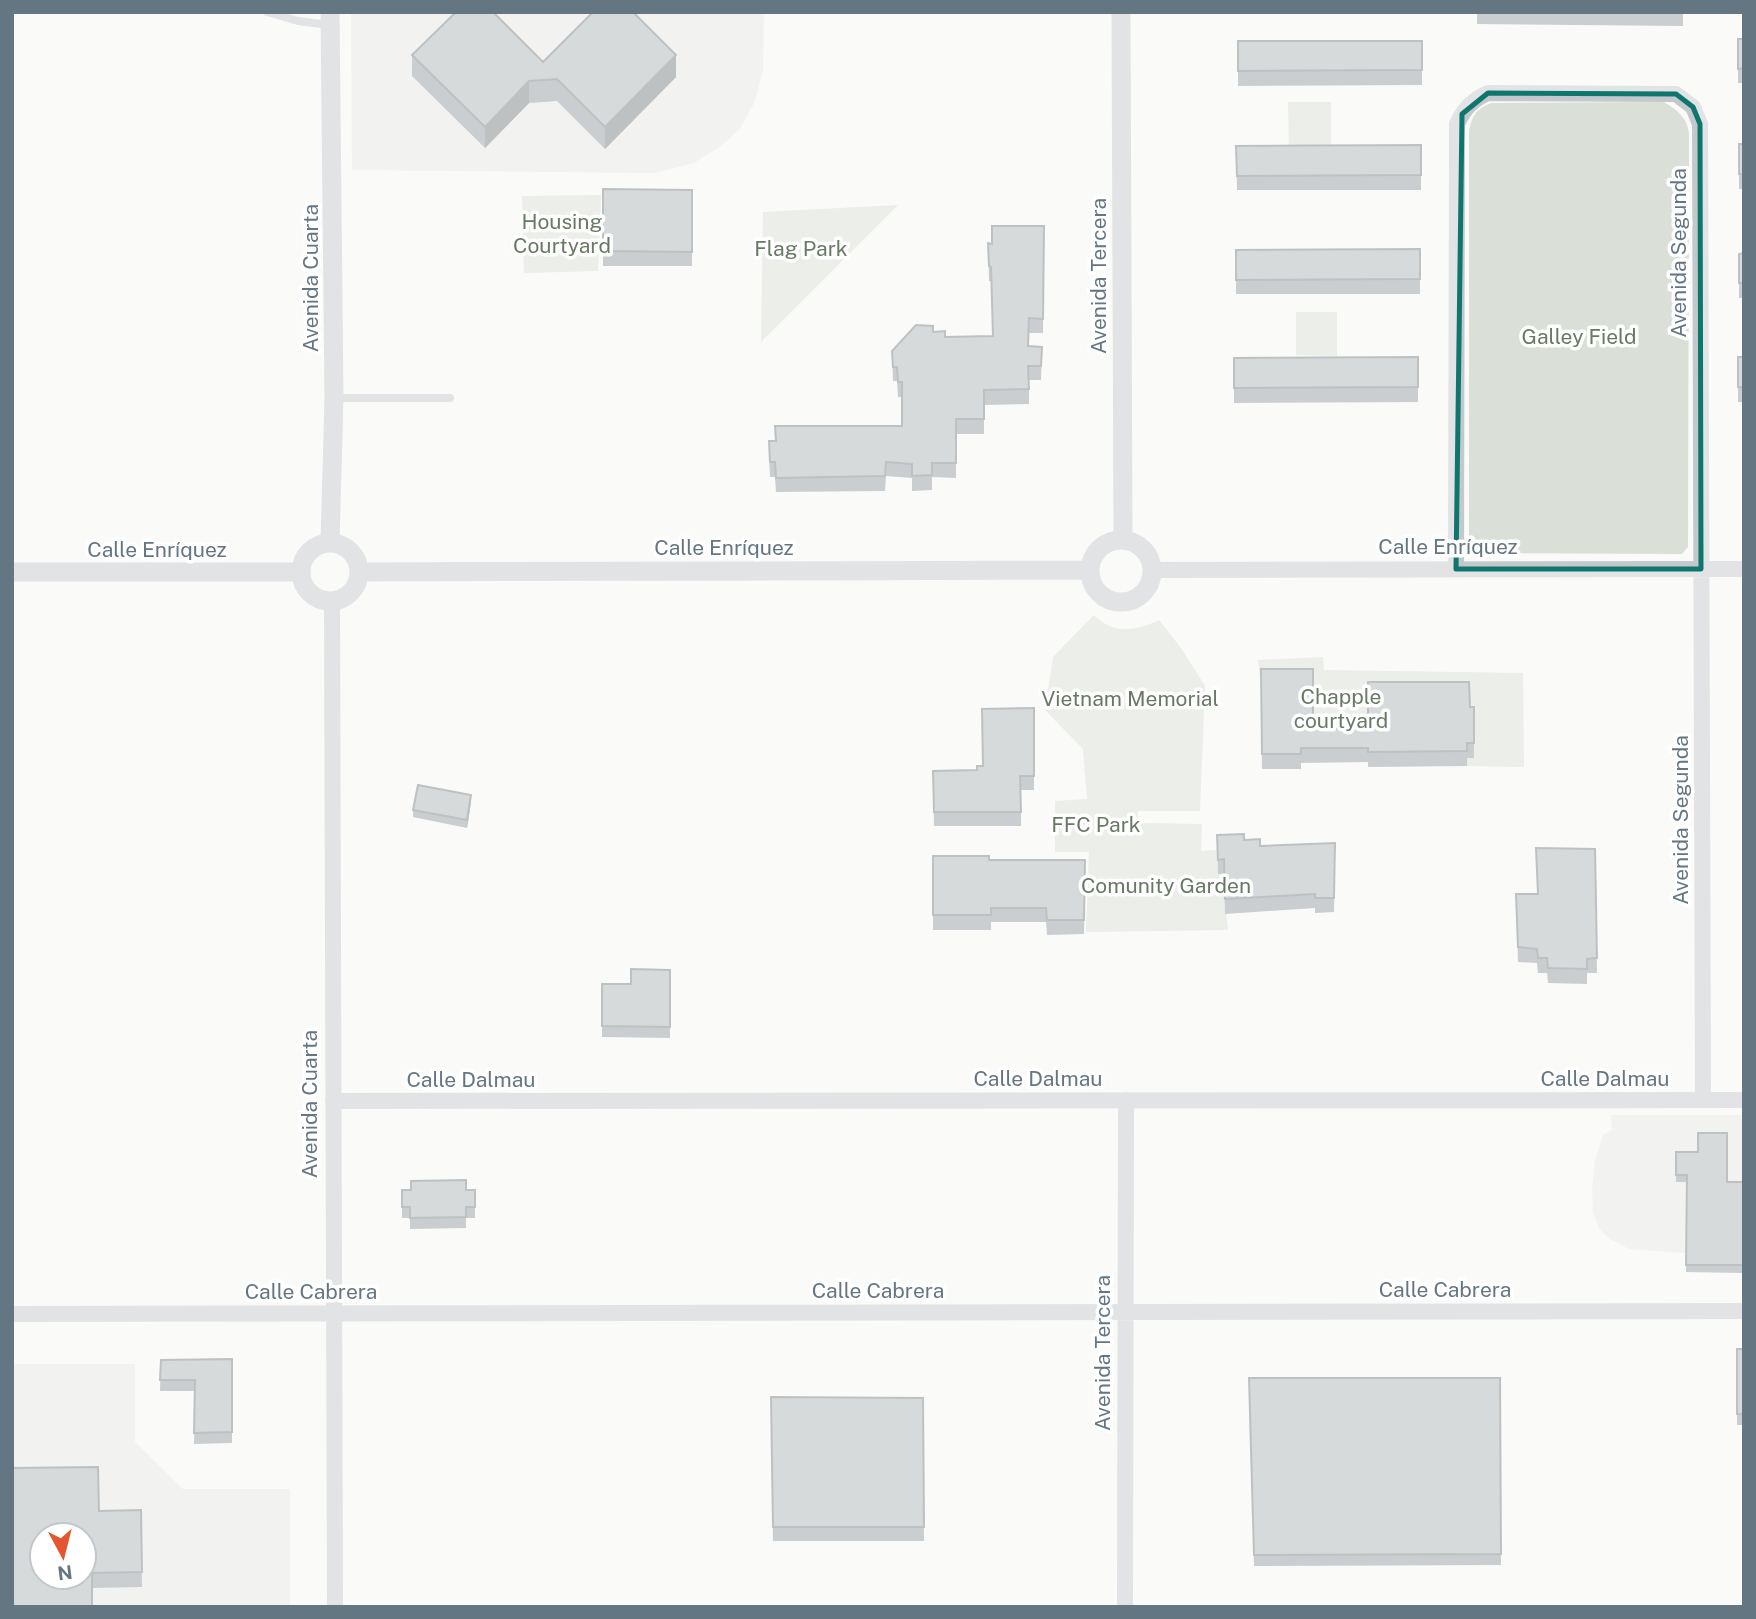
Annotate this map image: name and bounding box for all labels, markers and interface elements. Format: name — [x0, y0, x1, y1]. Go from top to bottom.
street label: Avenida Segunda — [1666, 168, 1691, 338]
street label: Avenida Tercera — [1086, 198, 1111, 354]
street label: Avenida Cuarta — [298, 204, 323, 352]
park label: Housing Courtyard — [513, 209, 611, 258]
park label: Flag Park — [754, 236, 848, 261]
park label: Galley Field — [1522, 324, 1636, 349]
street label: Calle Enríquez — [1378, 534, 1518, 559]
street label: Calle Enríquez — [654, 535, 794, 560]
street label: Calle Enríquez — [87, 537, 227, 562]
park label: Chapple courtyard — [1294, 684, 1388, 733]
park label: Vietnam Memorial — [1041, 686, 1219, 711]
street label: Avenida Segunda — [1668, 735, 1693, 905]
park label: FFC Park — [1051, 812, 1141, 837]
park label: Comunity Garden — [1081, 873, 1251, 898]
street label: Avenida Cuarta — [297, 1030, 322, 1178]
street label: Calle Dalmau — [973, 1066, 1103, 1091]
street label: Calle Dalmau — [1540, 1066, 1670, 1091]
street label: Calle Dalmau — [406, 1067, 536, 1092]
street label: Avenida Tercera — [1090, 1275, 1115, 1431]
street label: Calle Cabrera — [1379, 1277, 1511, 1302]
street label: Calle Cabrera — [812, 1278, 944, 1303]
street label: Calle Cabrera — [245, 1279, 377, 1304]
north arrow — [28, 1521, 98, 1591]
text: N — [56, 1561, 74, 1585]

